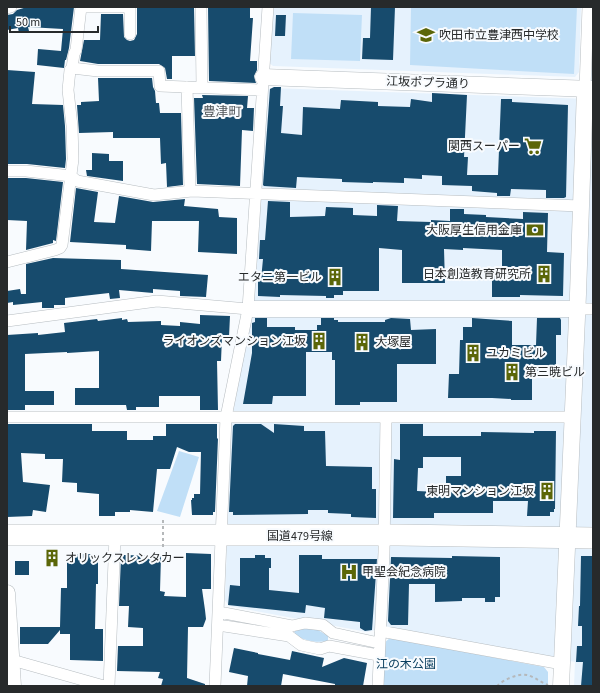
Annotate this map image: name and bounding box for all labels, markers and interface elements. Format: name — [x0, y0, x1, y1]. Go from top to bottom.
scale bar — [10, 8, 98, 34]
text: 50 m — [16, 14, 40, 31]
school or university icon: 吹田市立豊津西中学校 — [416, 25, 436, 45]
place label: 吹田市立豊津西中学校 — [439, 27, 559, 44]
street label: 江坂ポプラ通り — [386, 73, 470, 93]
district label: 豊津町 — [202, 103, 242, 121]
supermarket icon: 関西スーパー — [523, 136, 543, 156]
place label: 関西スーパー — [448, 138, 520, 155]
bank icon: 大阪厚生信用金庫 — [525, 220, 545, 240]
place label: 大阪厚生信用金庫 — [426, 222, 522, 239]
building icon: 日本創造教育研究所 — [534, 264, 554, 284]
place label: 日本創造教育研究所 — [423, 266, 531, 283]
building icon: エタニ第一ビル — [325, 267, 345, 287]
place label: エタニ第一ビル — [238, 269, 322, 286]
building icon: ライオンズマンション江坂 — [309, 331, 329, 351]
building icon: 大塚屋 — [352, 332, 372, 352]
place label: ライオンズマンション江坂 — [162, 333, 306, 350]
place label: 大塚屋 — [375, 334, 411, 351]
building icon: ユカミビル — [463, 343, 483, 363]
place label: ユカミビル — [486, 345, 546, 362]
building icon: 第三暁ビル — [502, 362, 522, 382]
place label: 第三暁ビル — [525, 364, 585, 381]
building icon: 東明マンション江坂 — [537, 481, 557, 501]
place label: 東明マンション江坂 — [426, 483, 534, 500]
street label: 国道479号線 — [267, 528, 333, 545]
building icon: オリックスレンタカー — [42, 548, 62, 568]
place label: オリックスレンタカー — [65, 550, 185, 567]
hospital icon: 甲聖会紀念病院 — [339, 562, 359, 582]
place label: 甲聖会紀念病院 — [362, 564, 446, 581]
park label: 江の木公園 — [376, 656, 436, 673]

